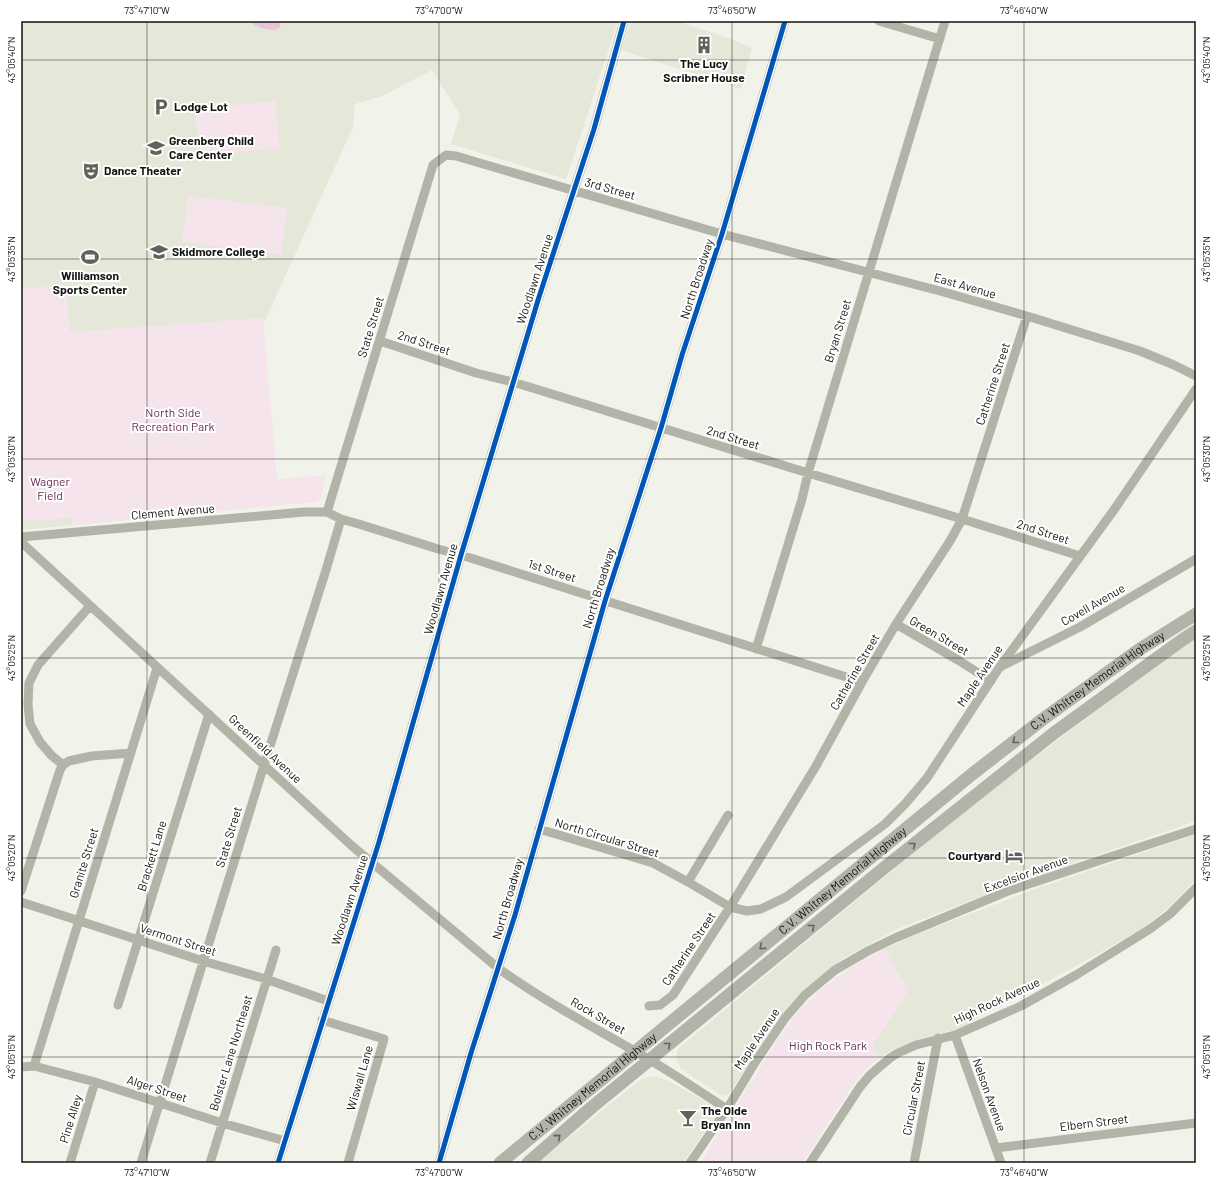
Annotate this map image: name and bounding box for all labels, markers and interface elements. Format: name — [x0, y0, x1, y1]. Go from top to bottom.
text: 73°47'10"W — [124, 4, 170, 16]
text: 73°47'00"W — [415, 4, 463, 16]
text: 73°46'50"W — [708, 4, 756, 16]
text: 73°46'40"W — [1000, 4, 1048, 16]
building icon: The Lucy Scribner House — [694, 35, 714, 55]
text: 43°05'40"N — [5, 36, 17, 84]
text: 43°05'40"N — [1200, 36, 1212, 84]
place label: The Lucy Scribner House — [663, 56, 745, 84]
parking icon: Lodge Lot — [151, 97, 171, 117]
place label: Lodge Lot — [174, 99, 228, 113]
place label: Greenberg Child Care Center — [169, 133, 254, 161]
school or university icon: Greenberg Child Care Center — [146, 138, 166, 158]
theatre icon: Dance Theater — [81, 161, 101, 181]
place label: Dance Theater — [104, 163, 182, 177]
street label: 3rd Street — [583, 174, 637, 202]
street label: Woodlawn Avenue — [513, 232, 555, 326]
text: 43°05'35"N — [5, 236, 17, 282]
street label: North Broadway — [676, 236, 716, 321]
text: 43°05'35"N — [1200, 236, 1212, 282]
school or university icon: Skidmore College — [149, 242, 169, 262]
place label: Skidmore College — [172, 244, 265, 258]
sports icon: Williamson Sports Center — [80, 247, 100, 267]
place label: Williamson Sports Center — [53, 268, 128, 296]
street label: East Avenue — [933, 269, 998, 301]
street label: State Street — [354, 294, 386, 359]
street label: Bryan Street — [821, 297, 853, 364]
street label: 2nd Street — [396, 327, 452, 357]
street label: Catherine Street — [972, 341, 1012, 427]
park label: North Side Recreation Park — [131, 405, 215, 433]
street label: 2nd Street — [705, 422, 761, 452]
text: 43°05'30"N — [5, 436, 17, 482]
text: 43°05'30"N — [1200, 436, 1212, 482]
park label: Wagner Field — [30, 474, 70, 502]
street label: Clement Avenue — [130, 500, 215, 522]
street label: 2nd Street — [1015, 516, 1071, 546]
street label: Woodlawn Avenue — [420, 542, 460, 636]
street label: North Broadway — [579, 545, 617, 630]
street label: 1st Street — [527, 556, 578, 584]
street label: Covell Avenue — [1058, 580, 1127, 628]
street label: Green Street — [907, 613, 972, 658]
street label: C.V. Whitney Memorial Highway — [1027, 627, 1167, 732]
street label: Catherine Street — [827, 631, 882, 712]
text: 43°05'25"N — [5, 635, 17, 681]
text: 43°05'25"N — [1200, 635, 1212, 681]
street label: Maple Avenue — [954, 642, 1005, 709]
street label: Greenfield Avenue — [226, 711, 305, 786]
one-way arrow — [1013, 736, 1020, 743]
street label: State Street — [212, 804, 244, 869]
street label: North Circular Street — [554, 815, 661, 860]
street label: Brackett Lane — [134, 819, 168, 893]
street label: C.V. Whitney Memorial Highway — [775, 823, 909, 937]
street label: Granite Street — [66, 826, 100, 900]
text: 43°05'20"N — [5, 835, 17, 881]
text: 43°05'20"N — [1200, 835, 1212, 881]
one-way arrow — [908, 843, 915, 850]
hotel icon: Courtyard — [1004, 846, 1024, 866]
place label: Courtyard — [948, 848, 1001, 862]
street label: Excelsior Avenue — [982, 851, 1070, 895]
street label: Woodlawn Avenue — [328, 853, 370, 947]
street label: North Broadway — [489, 856, 525, 941]
street label: Catherine Street — [658, 909, 718, 988]
street label: Vermont Street — [138, 920, 218, 958]
one-way arrow — [807, 924, 814, 931]
one-way arrow — [760, 942, 767, 949]
street label: High Rock Avenue — [952, 974, 1042, 1026]
street label: Bolster Lane Northeast — [206, 993, 254, 1112]
street label: Rock Street — [568, 994, 629, 1037]
street label: Maple Avenue — [731, 1005, 782, 1072]
street label: C.V. Whitney Memorial Highway — [525, 1029, 659, 1143]
text: 43°05'15"N — [5, 1035, 17, 1079]
text: 43°05'15"N — [1200, 1035, 1212, 1079]
park label: High Rock Park — [789, 1038, 867, 1052]
one-way arrow — [663, 1042, 671, 1049]
street label: Wiswall Lane — [343, 1043, 375, 1112]
street label: Nelson Avenue — [970, 1056, 1010, 1133]
street label: Circular Street — [899, 1059, 927, 1136]
street label: Alger Street — [125, 1072, 189, 1104]
street label: Pine Alley — [56, 1092, 84, 1145]
place label: The Olde Bryan Inn — [701, 1103, 750, 1131]
bar icon: The Olde Bryan Inn — [678, 1108, 698, 1128]
street label: Elbern Street — [1059, 1111, 1129, 1133]
one-way arrow — [553, 1135, 560, 1142]
text: 73°47'10"W — [124, 1166, 170, 1178]
text: 73°47'00"W — [415, 1166, 463, 1178]
text: 73°46'50"W — [708, 1166, 756, 1178]
text: 73°46'40"W — [1000, 1166, 1048, 1178]

